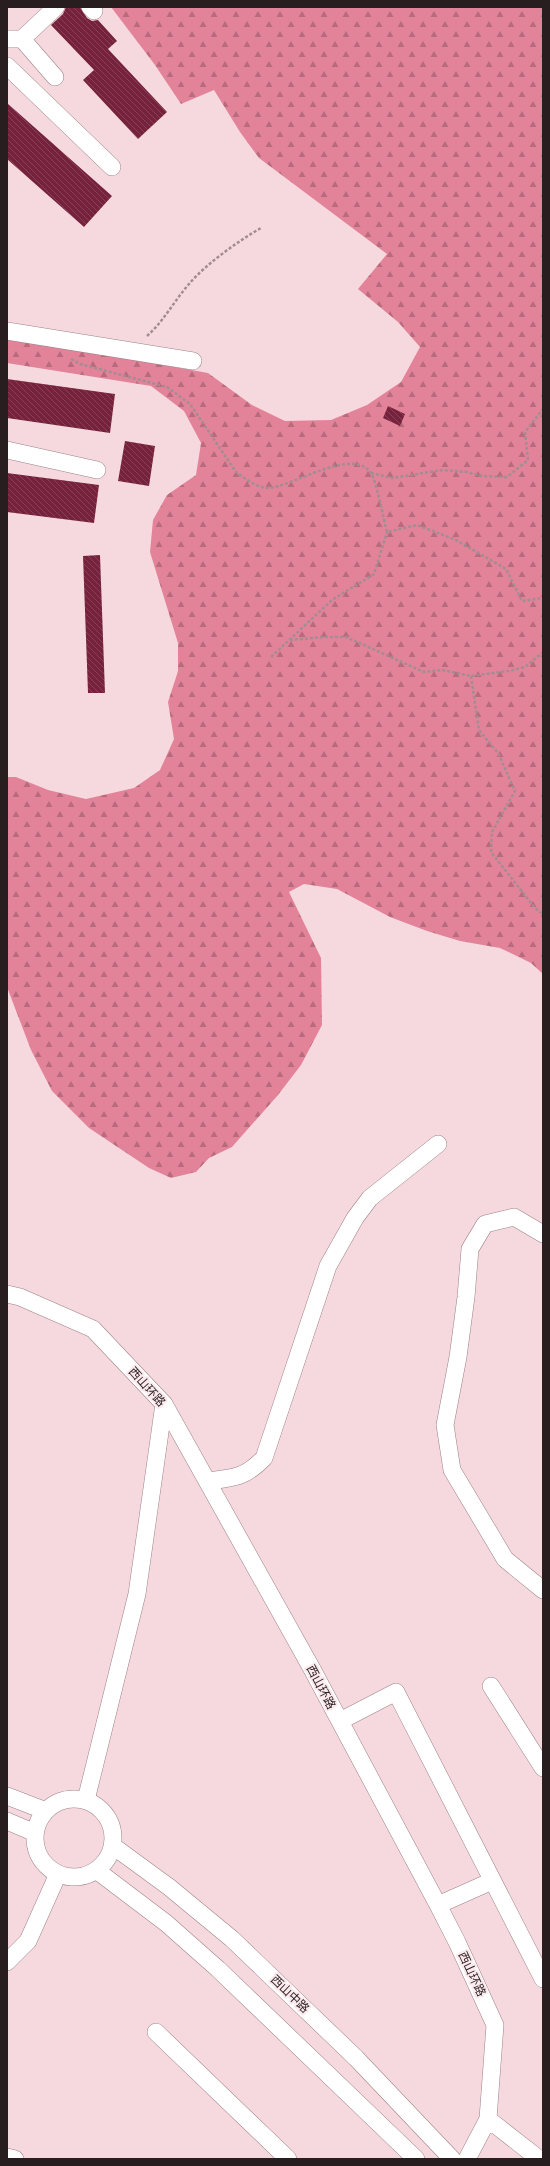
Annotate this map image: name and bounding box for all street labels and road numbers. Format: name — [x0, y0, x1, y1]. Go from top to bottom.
street label: 西山环路 — [126, 1364, 169, 1409]
street label: 西山环路 — [304, 1662, 339, 1711]
street label: 西山环路 — [456, 1949, 489, 1998]
street label: 西山中路 — [269, 1972, 313, 2015]

